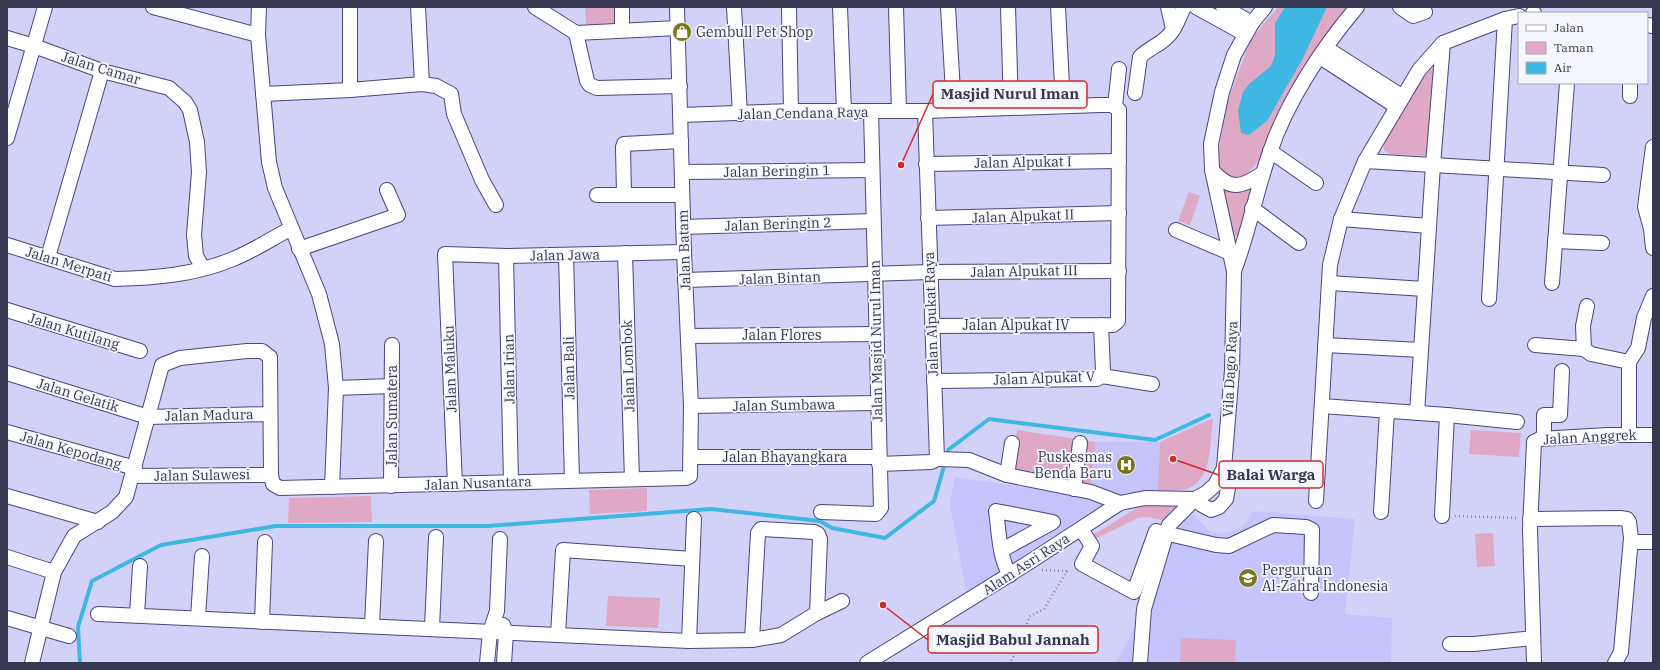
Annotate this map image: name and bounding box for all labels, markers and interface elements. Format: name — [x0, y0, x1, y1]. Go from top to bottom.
legend — [1518, 12, 1648, 84]
text: Jalan — [1554, 20, 1584, 35]
shop icon: Gembull Pet Shop — [671, 21, 693, 43]
place label: Gembull Pet Shop — [696, 23, 813, 41]
text: Taman — [1554, 40, 1594, 55]
street label: Jalan Camar — [59, 47, 143, 89]
text: Air — [1554, 60, 1572, 75]
callout: Masjid Nurul Iman — [933, 81, 1087, 108]
text: Masjid Nurul Iman — [941, 84, 1079, 103]
street label: Jalan Cendana Raya — [737, 103, 869, 123]
street label: Jalan Alpukat I — [974, 152, 1072, 172]
street label: Jalan Beringin 1 — [723, 161, 831, 181]
street label: Jalan Alpukat II — [971, 205, 1075, 227]
street label: Jalan Batam — [674, 209, 694, 291]
street label: Jalan Beringin 2 — [724, 213, 832, 235]
street label: Jalan Merpati — [24, 242, 114, 286]
street label: Jalan Jawa — [530, 245, 601, 265]
street label: Jalan Alpukat Raya — [920, 251, 942, 377]
street label: Jalan Masjid Nurul Iman — [866, 260, 886, 422]
street label: Jalan Alpukat III — [970, 261, 1078, 281]
street label: Jalan Bintan — [739, 268, 821, 288]
street label: Jalan Kutilang — [26, 309, 122, 353]
street label: Jalan Alpukat IV — [963, 316, 1069, 334]
street label: Jalan Lombok — [617, 319, 639, 412]
street label: Vila Dago Raya — [1218, 320, 1242, 418]
street label: Jalan Maluku — [439, 325, 461, 413]
street label: Jalan Flores — [742, 326, 822, 344]
street label: Jalan Irian — [499, 334, 519, 404]
street label: Jalan Bali — [559, 336, 579, 400]
street label: Jalan Sumatera — [383, 365, 401, 467]
street label: Jalan Alpukat V — [993, 367, 1095, 389]
street label: Jalan Gelatik — [35, 374, 122, 416]
street label: Jalan Sumbawa — [732, 395, 836, 415]
street label: Jalan Madura — [164, 405, 254, 425]
street label: Jalan Anggrek — [1543, 426, 1638, 448]
street label: Jalan Kepodang — [18, 427, 124, 473]
street label: Jalan Bhayangkara — [723, 448, 848, 466]
place label: Puskesmas Benda Baru — [1035, 448, 1112, 482]
hospital icon: Puskesmas Benda Baru — [1115, 454, 1137, 476]
callout: Balai Warga — [1219, 461, 1323, 488]
street label: Jalan Sulawesi — [154, 465, 250, 485]
text: Balai Warga — [1227, 465, 1316, 484]
street label: Jalan Nusantara — [424, 472, 532, 494]
street label: Alam Asri Raya — [979, 529, 1073, 599]
place label: Perguruan Al-Zahra Indonesia — [1262, 561, 1389, 595]
school or university icon: Perguruan Al-Zahra Indonesia — [1237, 567, 1259, 589]
callout: Masjid Babul Jannah — [928, 626, 1098, 653]
text: Masjid Babul Jannah — [936, 630, 1090, 649]

